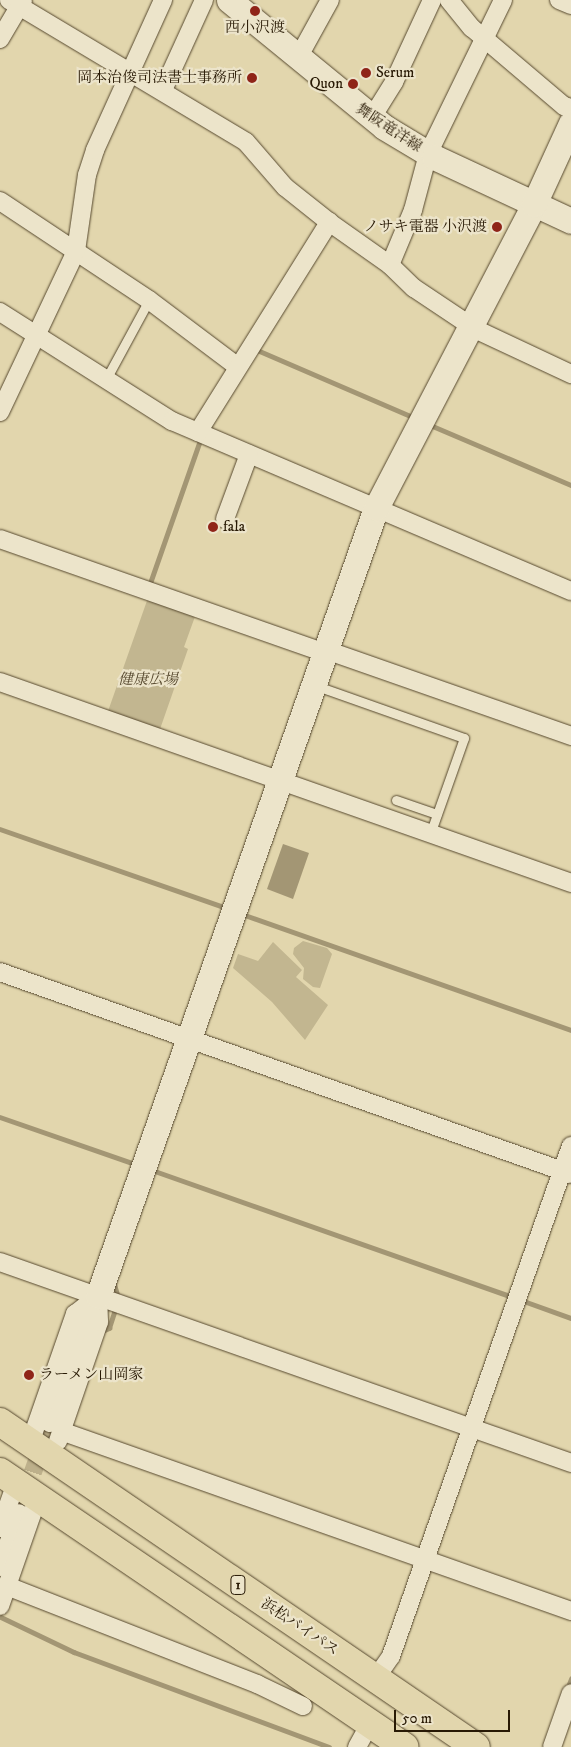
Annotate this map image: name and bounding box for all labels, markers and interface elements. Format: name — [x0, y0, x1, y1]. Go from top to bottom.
marker: 西小沢渡 — [249, 5, 261, 17]
place label: 西小沢渡 — [225, 19, 285, 37]
place label: Serum — [376, 64, 414, 82]
marker: Serum — [360, 67, 372, 79]
place label: 岡本治俊司法書士事務所 — [77, 69, 242, 87]
marker: 岡本治俊司法書士事務所 — [246, 72, 258, 84]
place label: Quon — [309, 75, 343, 93]
marker: Quon — [347, 78, 359, 90]
street label: 舞阪竜洋線 — [353, 100, 425, 156]
place label: ノサキ電器 小沢渡 — [364, 218, 487, 236]
marker: ノサキ電器 小沢渡 — [491, 221, 503, 233]
place label: fala — [223, 518, 245, 536]
marker: fala — [207, 521, 219, 533]
park label: 健康広場 — [118, 671, 178, 689]
place label: ラーメン山岡家 — [39, 1366, 144, 1384]
marker: ラーメン山岡家 — [23, 1369, 35, 1381]
road number: 1 — [229, 1574, 247, 1596]
street label: 浜松バイパス — [258, 1594, 342, 1660]
scale bar — [396, 1700, 512, 1732]
text: 50 m — [402, 1709, 432, 1728]

